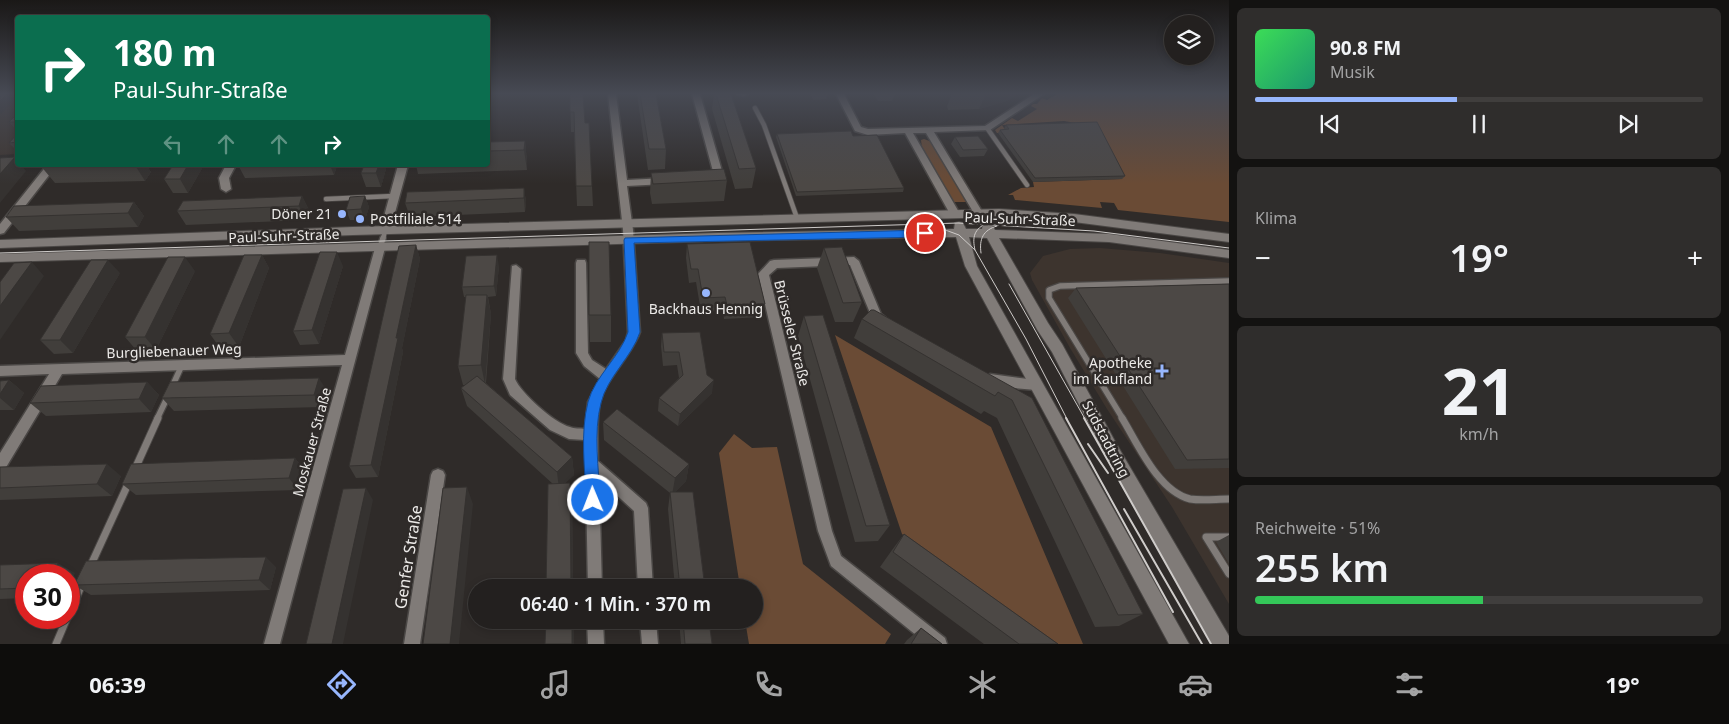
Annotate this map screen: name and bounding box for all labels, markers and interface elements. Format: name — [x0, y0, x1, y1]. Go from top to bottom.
map controls — [1164, 15, 1214, 65]
button: layers — [1164, 15, 1214, 65]
text: 180 m — [113, 29, 216, 76]
icon: right — [30, 35, 95, 100]
text: 90.8 FM — [1330, 35, 1401, 61]
text: Musik — [1330, 61, 1375, 83]
text: Paul-Suhr-Straße — [113, 74, 288, 104]
icon: previous — [1316, 110, 1344, 138]
icon: pause — [1465, 110, 1493, 138]
icon: next — [1614, 110, 1642, 138]
icon: left — [159, 130, 187, 158]
icon: ahead — [212, 130, 240, 158]
icon: ahead — [265, 130, 293, 158]
icon: right — [318, 130, 346, 158]
place label: Döner 21 — [271, 204, 332, 223]
street label: Paul-Suhr-Straße — [964, 207, 1076, 230]
text: Klima — [1255, 207, 1297, 229]
marker: Döner 21 — [336, 208, 348, 220]
place label: Postfiliale 514 — [370, 209, 461, 228]
pin — [904, 212, 946, 254]
marker: Postfiliale 514 — [354, 213, 366, 225]
icon: arrive — [911, 219, 939, 247]
street label: Paul-Suhr-Straße — [228, 224, 340, 247]
text: 19° — [1449, 231, 1509, 283]
text: − — [1255, 238, 1271, 276]
text: + — [1687, 238, 1703, 276]
street label: Brüsseler Straße — [770, 278, 815, 388]
marker: Backhaus Hennig — [700, 287, 712, 299]
place label: Backhaus Hennig — [649, 299, 763, 318]
street label: Burgliebenauer Weg — [106, 339, 242, 362]
text: 21 — [1442, 346, 1516, 434]
place label: Apotheke im Kaufland — [1073, 353, 1152, 388]
marker: Apotheke im Kaufland — [1156, 365, 1168, 377]
street label: Moskauer Straße — [288, 385, 335, 498]
street label: Südstadtring — [1078, 397, 1135, 481]
text: km/h — [1459, 423, 1499, 445]
position arrow — [566, 473, 618, 525]
street label: Genfer Straße — [389, 504, 427, 610]
text: Reichweite · 51% — [1255, 517, 1380, 539]
text: 255 km — [1255, 541, 1389, 593]
speed limit sign: 30 — [15, 564, 80, 629]
text: 06:40 · 1 Min. · 370 m — [520, 591, 711, 617]
icon: directions — [324, 667, 359, 702]
icon: music — [538, 667, 573, 702]
icon: phone — [751, 667, 786, 702]
icon: climate — [965, 667, 1000, 702]
icon: car — [1178, 667, 1213, 702]
icon: filters — [1392, 667, 1427, 702]
text: 06:39 — [89, 669, 146, 699]
text: 19° — [1605, 669, 1640, 699]

